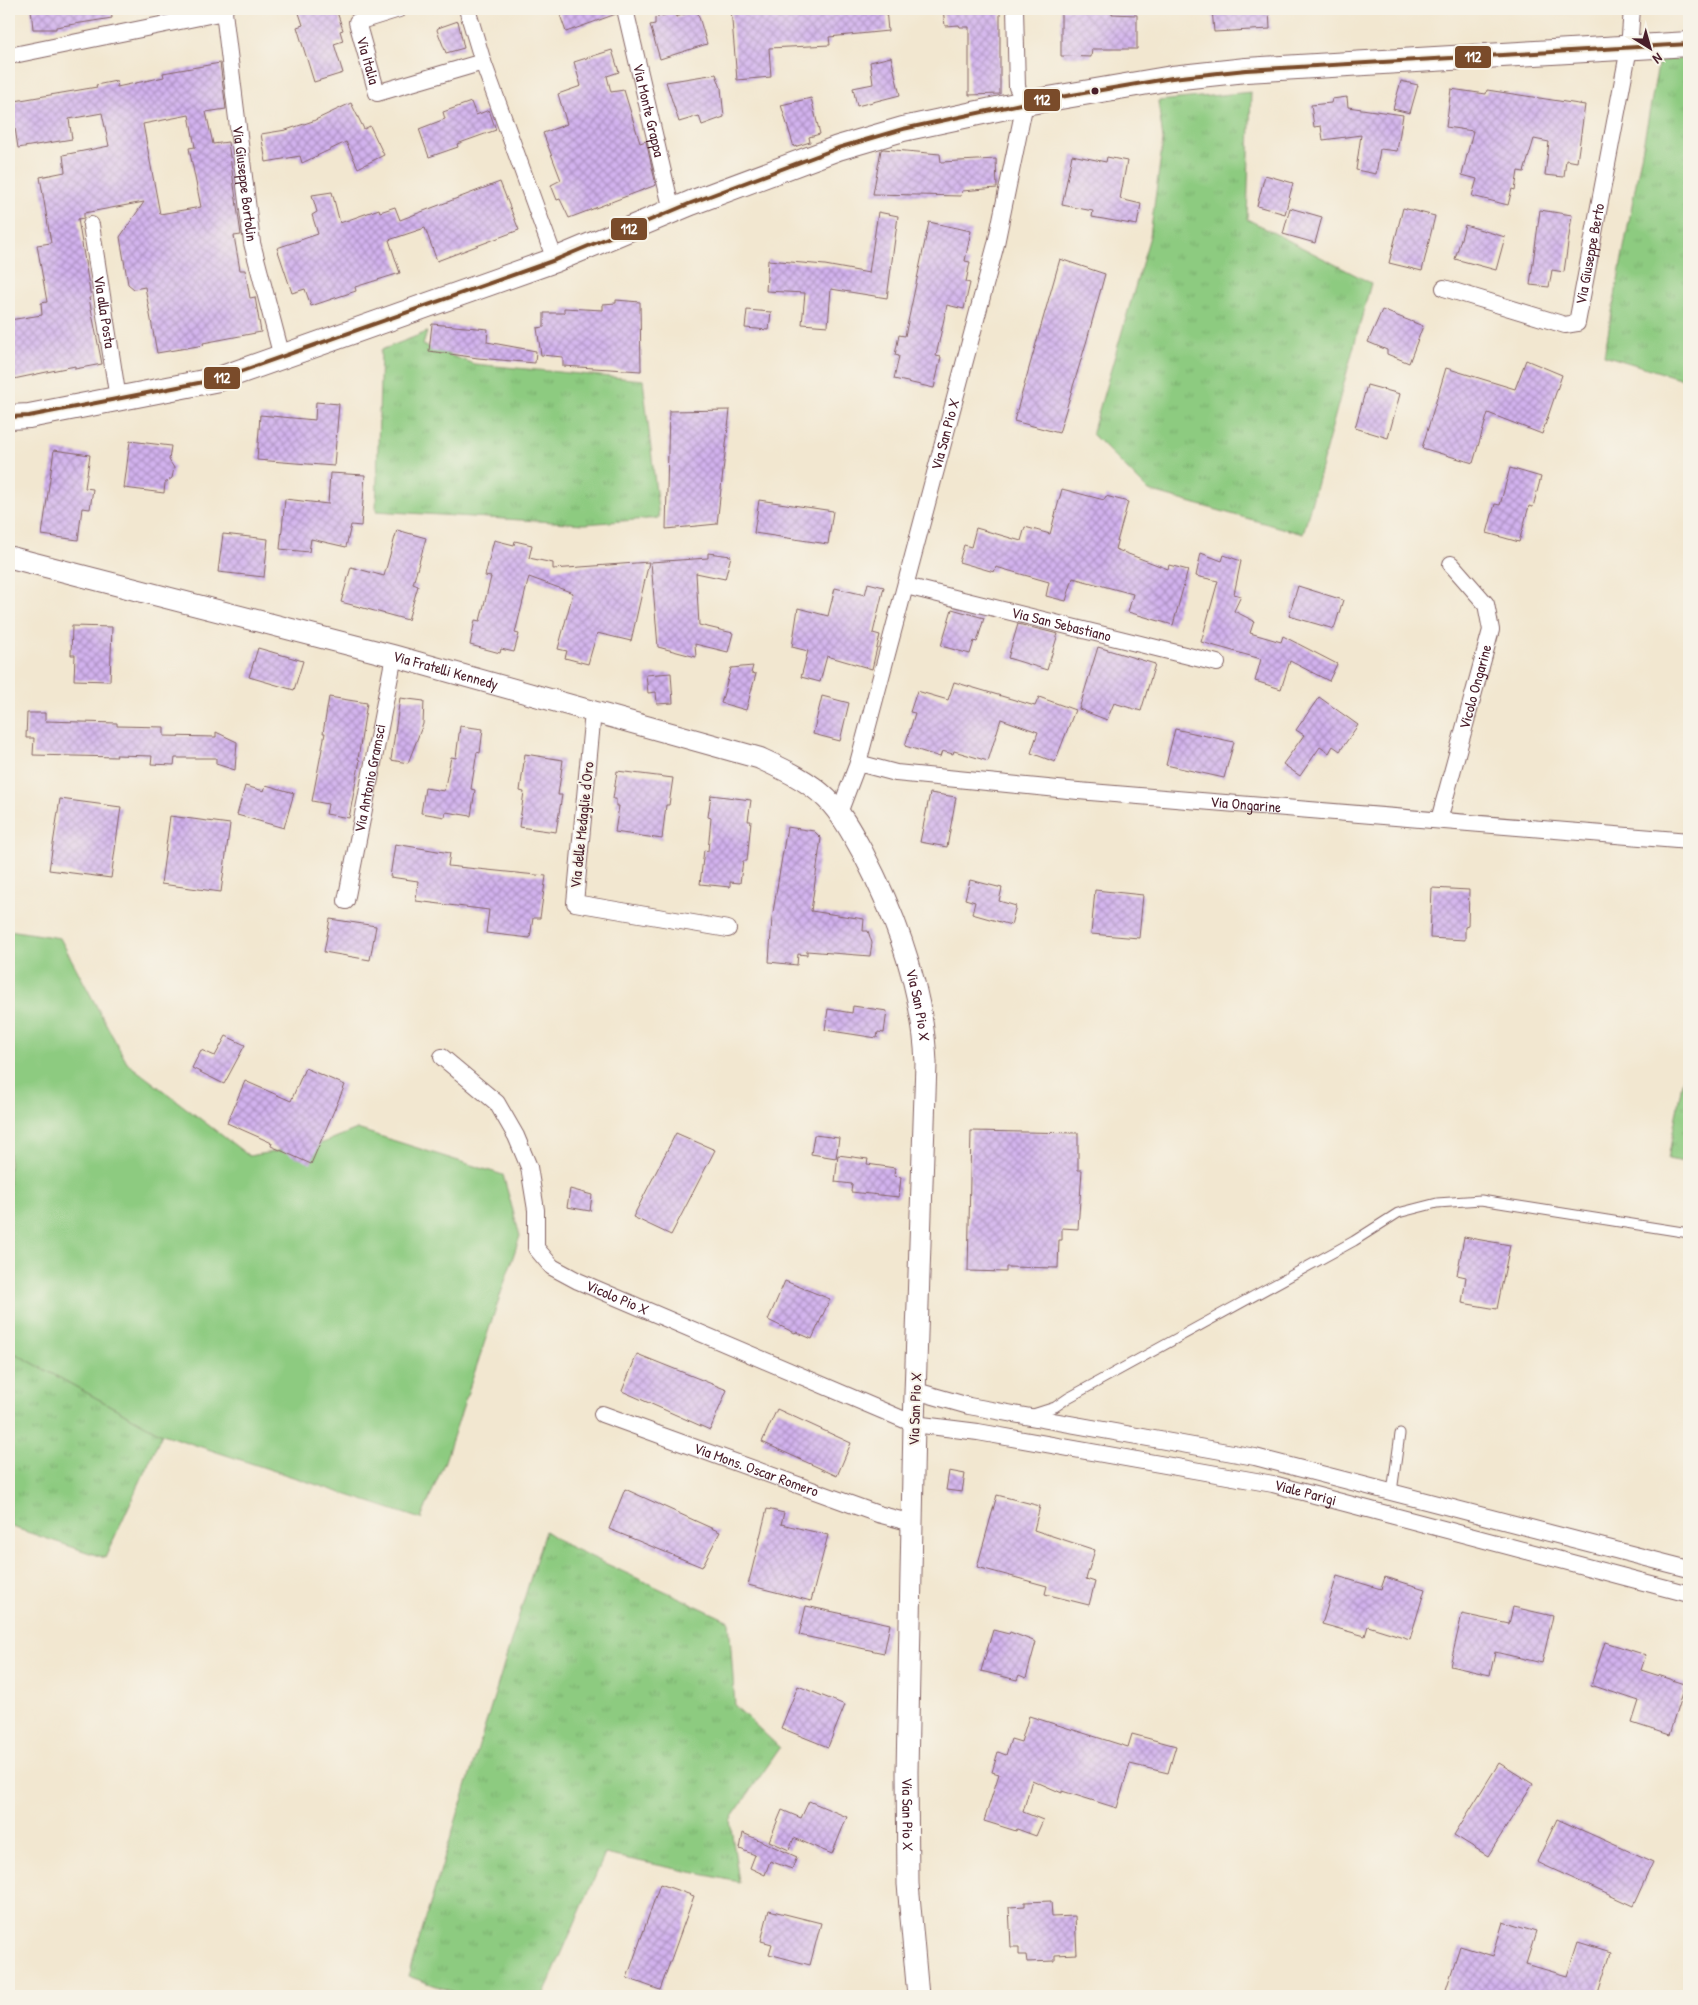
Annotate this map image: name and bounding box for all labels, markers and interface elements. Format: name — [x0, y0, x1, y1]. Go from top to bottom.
north arrow — [1626, 22, 1676, 72]
street label: Via Italia — [352, 34, 385, 87]
line badge: 112 — [1454, 45, 1492, 69]
text: 112 — [1465, 47, 1482, 66]
text: N — [1649, 49, 1667, 69]
street label: Via Monte Grappa — [628, 61, 670, 159]
unlabelled marker — [1090, 86, 1100, 96]
line badge: 112 — [1023, 88, 1061, 112]
text: 112 — [1034, 90, 1051, 109]
street label: Via Giuseppe Bortolin — [228, 124, 263, 243]
street label: Via Giuseppe Berto — [1570, 202, 1609, 306]
line badge: 112 — [610, 217, 648, 241]
text: 112 — [621, 219, 638, 238]
street label: Via alla Posta — [89, 274, 121, 350]
line badge: 112 — [203, 366, 241, 390]
text: 112 — [214, 368, 231, 387]
street label: Via San Pio X — [925, 396, 964, 472]
street label: Via San Sebastiano — [1009, 601, 1114, 646]
street label: Vicolo Ongarine — [1453, 642, 1497, 731]
street label: Via Fratelli Kennedy — [391, 645, 501, 695]
street label: Via Antonio Gramsci — [349, 722, 390, 834]
street label: Via delle Medaglie d'Oro — [564, 761, 599, 889]
street label: Via Ongarine — [1210, 791, 1282, 818]
street label: Via San Pio X — [901, 966, 935, 1042]
street label: Vicolo Pio X — [583, 1275, 652, 1320]
street label: Via San Pio X — [903, 1372, 926, 1446]
street label: Via Mons. Oscar Romero — [691, 1437, 822, 1502]
street label: Viale Parigi — [1272, 1474, 1339, 1510]
street label: Via San Pio X — [897, 1778, 919, 1851]

